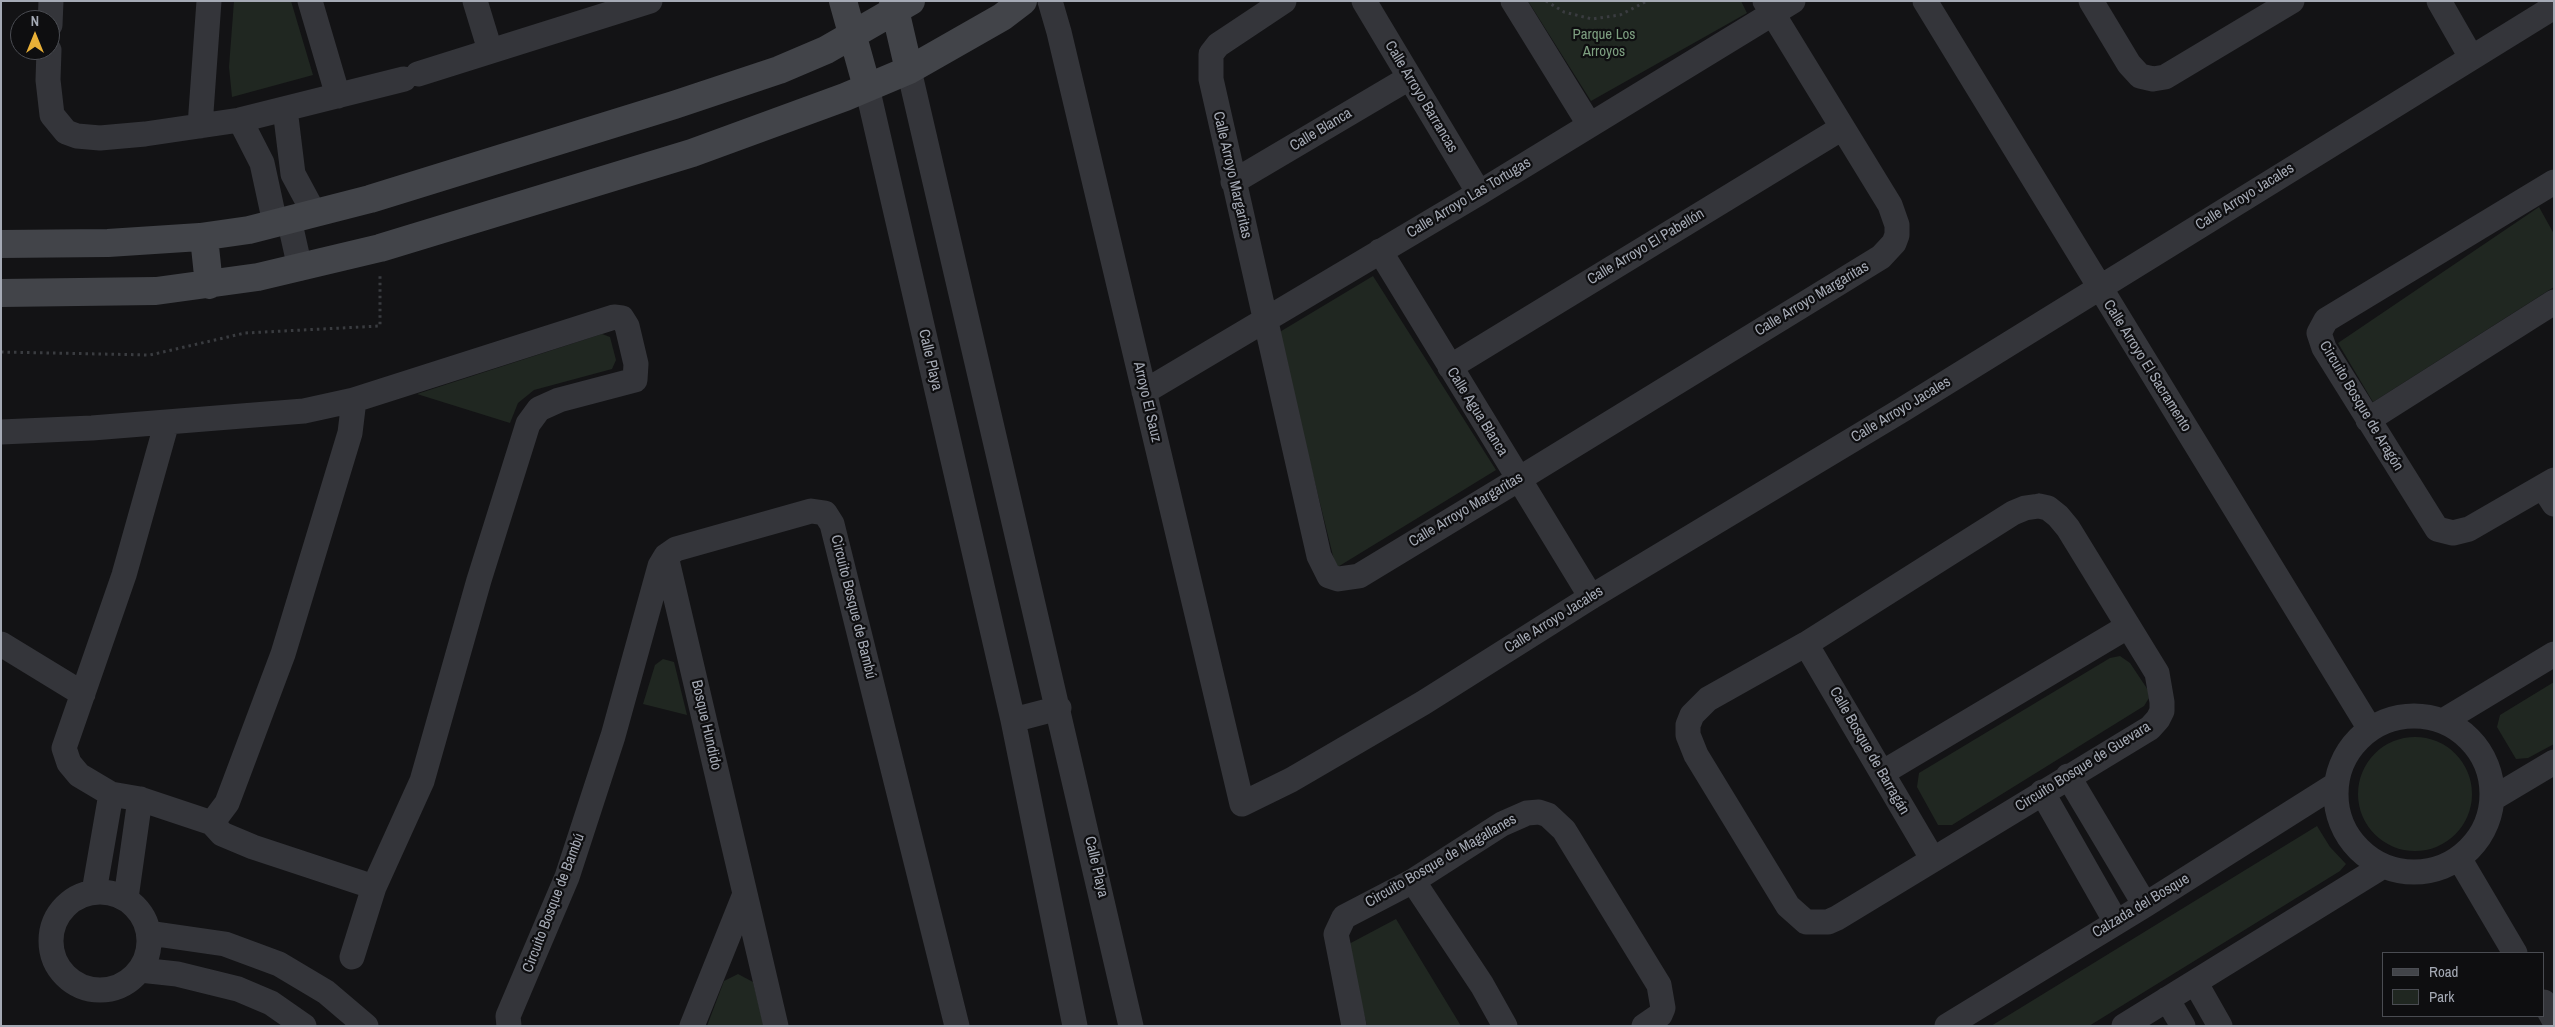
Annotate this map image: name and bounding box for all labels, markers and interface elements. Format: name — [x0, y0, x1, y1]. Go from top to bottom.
north arrow — [10, 10, 60, 60]
text: N — [31, 12, 39, 30]
park label: Parque Los Arroyos — [1573, 26, 1635, 61]
street label: Calle Arroyo Barrancas — [1381, 38, 1461, 156]
street label: Calle Blanca — [1287, 105, 1355, 155]
street label: Calle Arroyo Margaritas — [1209, 110, 1255, 240]
street label: Calle Arroyo Las Tortugas — [1404, 154, 1534, 242]
street label: Calle Arroyo Jacales — [2192, 159, 2298, 235]
street label: Calle Arroyo El Pabellón — [1584, 205, 1708, 289]
street label: Calle Arroyo Margaritas — [1752, 258, 1872, 340]
street label: Calle Arroyo El Sacramento — [2099, 297, 2195, 435]
street label: Calle Playa — [914, 328, 946, 392]
street label: Circuito Bosque de Aragón — [2315, 338, 2407, 474]
street label: Arroyo El Sauz — [1129, 360, 1165, 444]
street label: Calle Agua Blanca — [1443, 364, 1511, 460]
street label: Calle Arroyo Jacales — [1848, 373, 1954, 447]
street label: Calle Arroyo Margaritas — [1406, 469, 1526, 551]
street label: Circuito Bosque de Bambú — [826, 533, 880, 681]
street label: Calle Arroyo Jacales — [1501, 582, 1607, 658]
street label: Bosque Hundido — [687, 678, 725, 772]
street label: Calle Bosque de Barragán — [1825, 684, 1913, 818]
street label: Circuito Bosque de Guevara — [2012, 718, 2154, 816]
street label: Circuito Bosque de Magallanes — [1362, 810, 1520, 912]
street label: Circuito Bosque de Bambú — [519, 831, 589, 975]
street label: Calle Playa — [1080, 835, 1112, 899]
street label: Calzada del Bosque — [2089, 870, 2193, 942]
legend — [2382, 952, 2545, 1017]
text: Road — [2429, 961, 2458, 982]
text: Park — [2429, 986, 2454, 1007]

